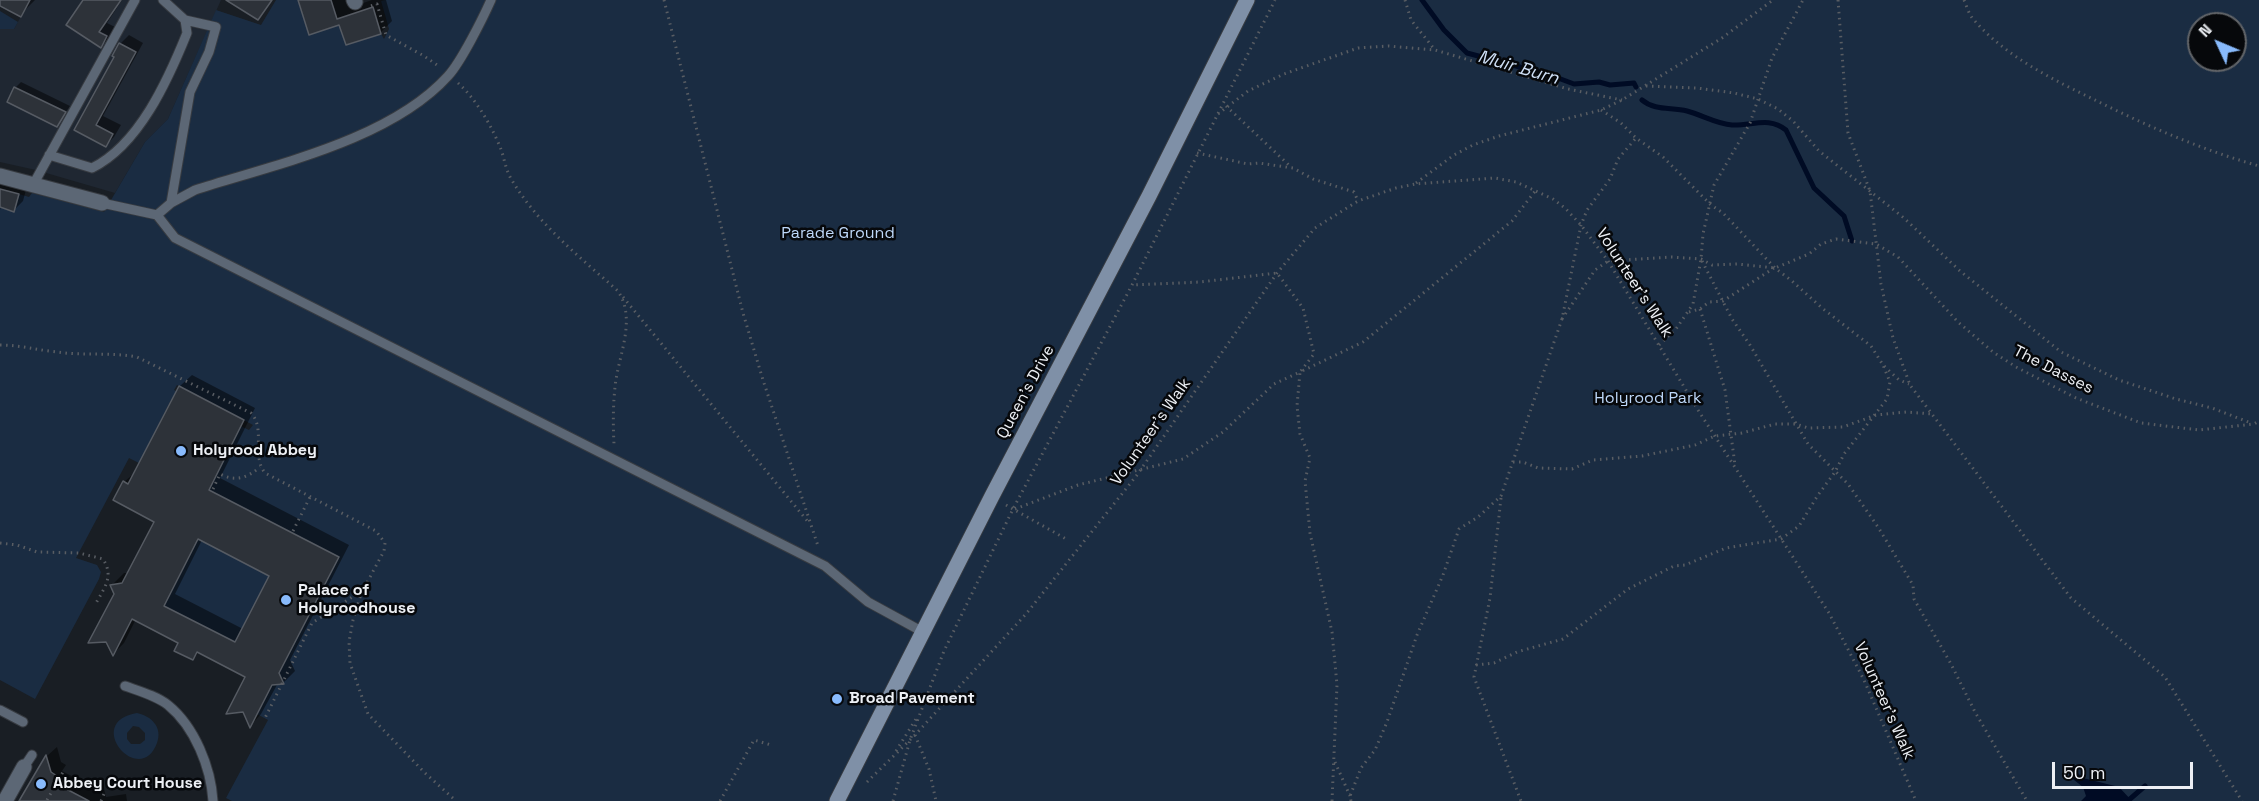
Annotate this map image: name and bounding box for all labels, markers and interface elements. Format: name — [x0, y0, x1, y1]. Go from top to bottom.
north arrow — [2187, 12, 2247, 72]
text: N — [2194, 19, 2216, 42]
water label: Muir Burn — [1475, 46, 1561, 90]
park label: Parade Ground — [781, 224, 895, 244]
street label: Volunteer's Walk — [1591, 225, 1677, 341]
street label: Queen's Drive — [993, 342, 1059, 442]
street label: The Dasses — [2010, 342, 2096, 398]
street label: Volunteer's Walk — [1107, 375, 1195, 489]
park label: Holyrood Park — [1594, 389, 1702, 409]
place label: Holyrood Abbey — [193, 441, 317, 461]
marker: Holyrood Abbey — [174, 444, 188, 458]
place label: Palace of Holyroodhouse — [298, 581, 415, 619]
marker: Palace of Holyroodhouse — [279, 593, 293, 607]
street label: Volunteer's Walk — [1849, 639, 1919, 763]
place label: Broad Pavement — [849, 689, 975, 709]
marker: Broad Pavement — [830, 692, 844, 706]
scale bar — [2055, 750, 2196, 788]
text: 50 m — [2063, 761, 2105, 784]
place label: Abbey Court House — [53, 774, 202, 794]
marker: Abbey Court House — [34, 777, 48, 791]

